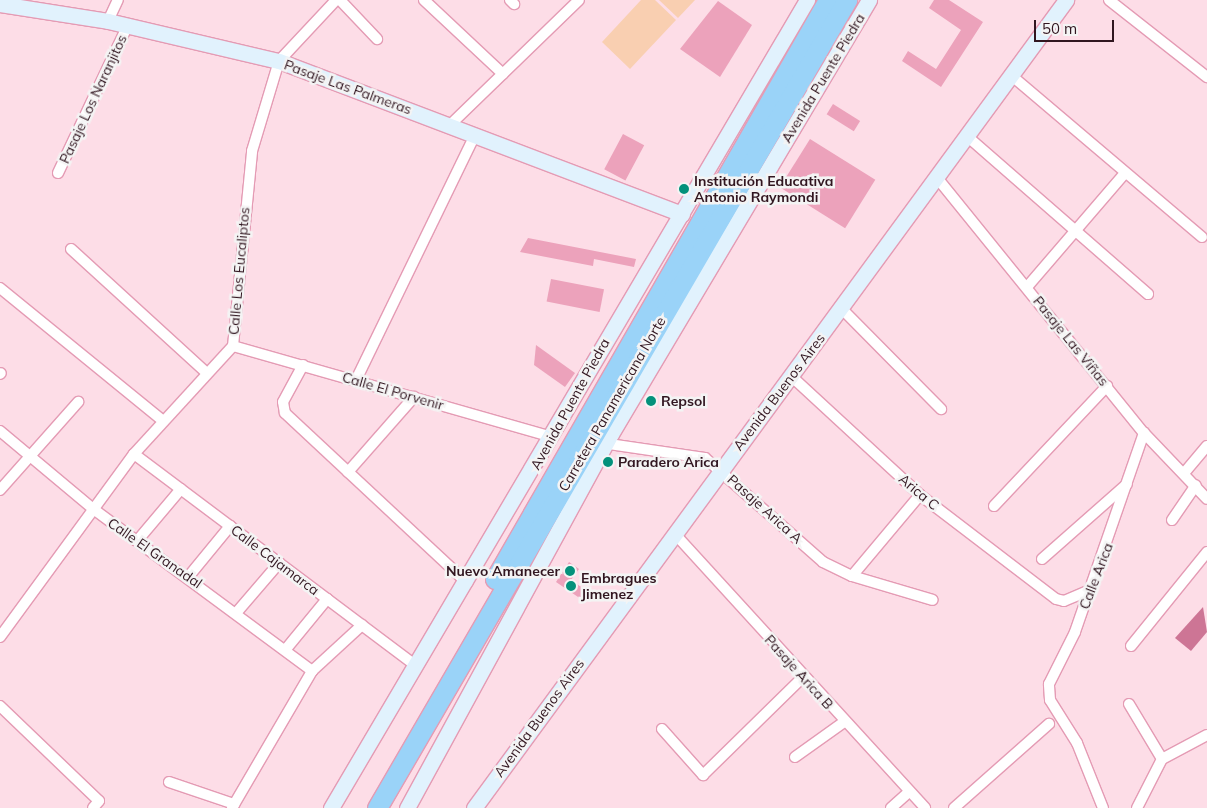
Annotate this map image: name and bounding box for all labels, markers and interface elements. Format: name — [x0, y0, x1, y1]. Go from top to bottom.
street label: Avenida Puente Piedra — [778, 10, 868, 146]
scale bar — [1037, 10, 1117, 42]
text: 50 m — [1042, 19, 1077, 38]
street label: Pasaje Los Naranjitos — [56, 32, 130, 166]
street label: Pasaje Las Palmeras — [282, 56, 414, 118]
place label: Institución Educativa Antonio Raymondi — [694, 173, 833, 206]
marker: Institución Educativa Antonio Raymondi — [678, 183, 690, 195]
street label: Calle Los Eucaliptos — [225, 206, 253, 336]
street label: Pasaje Las Viñas — [1030, 293, 1112, 389]
street label: Carretera Panamericana Norte — [555, 314, 669, 494]
street label: Avenida Buenos Aires — [730, 330, 828, 454]
street label: Avenida Puente Piedra — [527, 335, 613, 473]
street label: Calle El Porvenir — [340, 368, 446, 414]
place label: Repsol — [661, 393, 706, 409]
marker: Repsol — [645, 395, 657, 407]
place label: Paradero Arica — [618, 454, 719, 470]
marker: Paradero Arica — [602, 456, 614, 468]
street label: Arica C — [896, 470, 942, 514]
street label: Pasaje Arica A — [724, 471, 806, 547]
street label: Calle El Granadal — [105, 514, 205, 592]
street label: Calle Cajamarca — [228, 521, 322, 599]
street label: Calle Arica — [1076, 540, 1116, 612]
place label: Nuevo Amanecer — [446, 563, 560, 579]
marker: Nuevo Amanecer — [564, 565, 576, 577]
place label: Embragues Jimenez — [581, 570, 656, 602]
marker: Embragues Jimenez — [565, 580, 577, 592]
street label: Pasaje Arica B — [761, 631, 837, 713]
street label: Avenida Buenos Aires — [490, 656, 588, 780]

